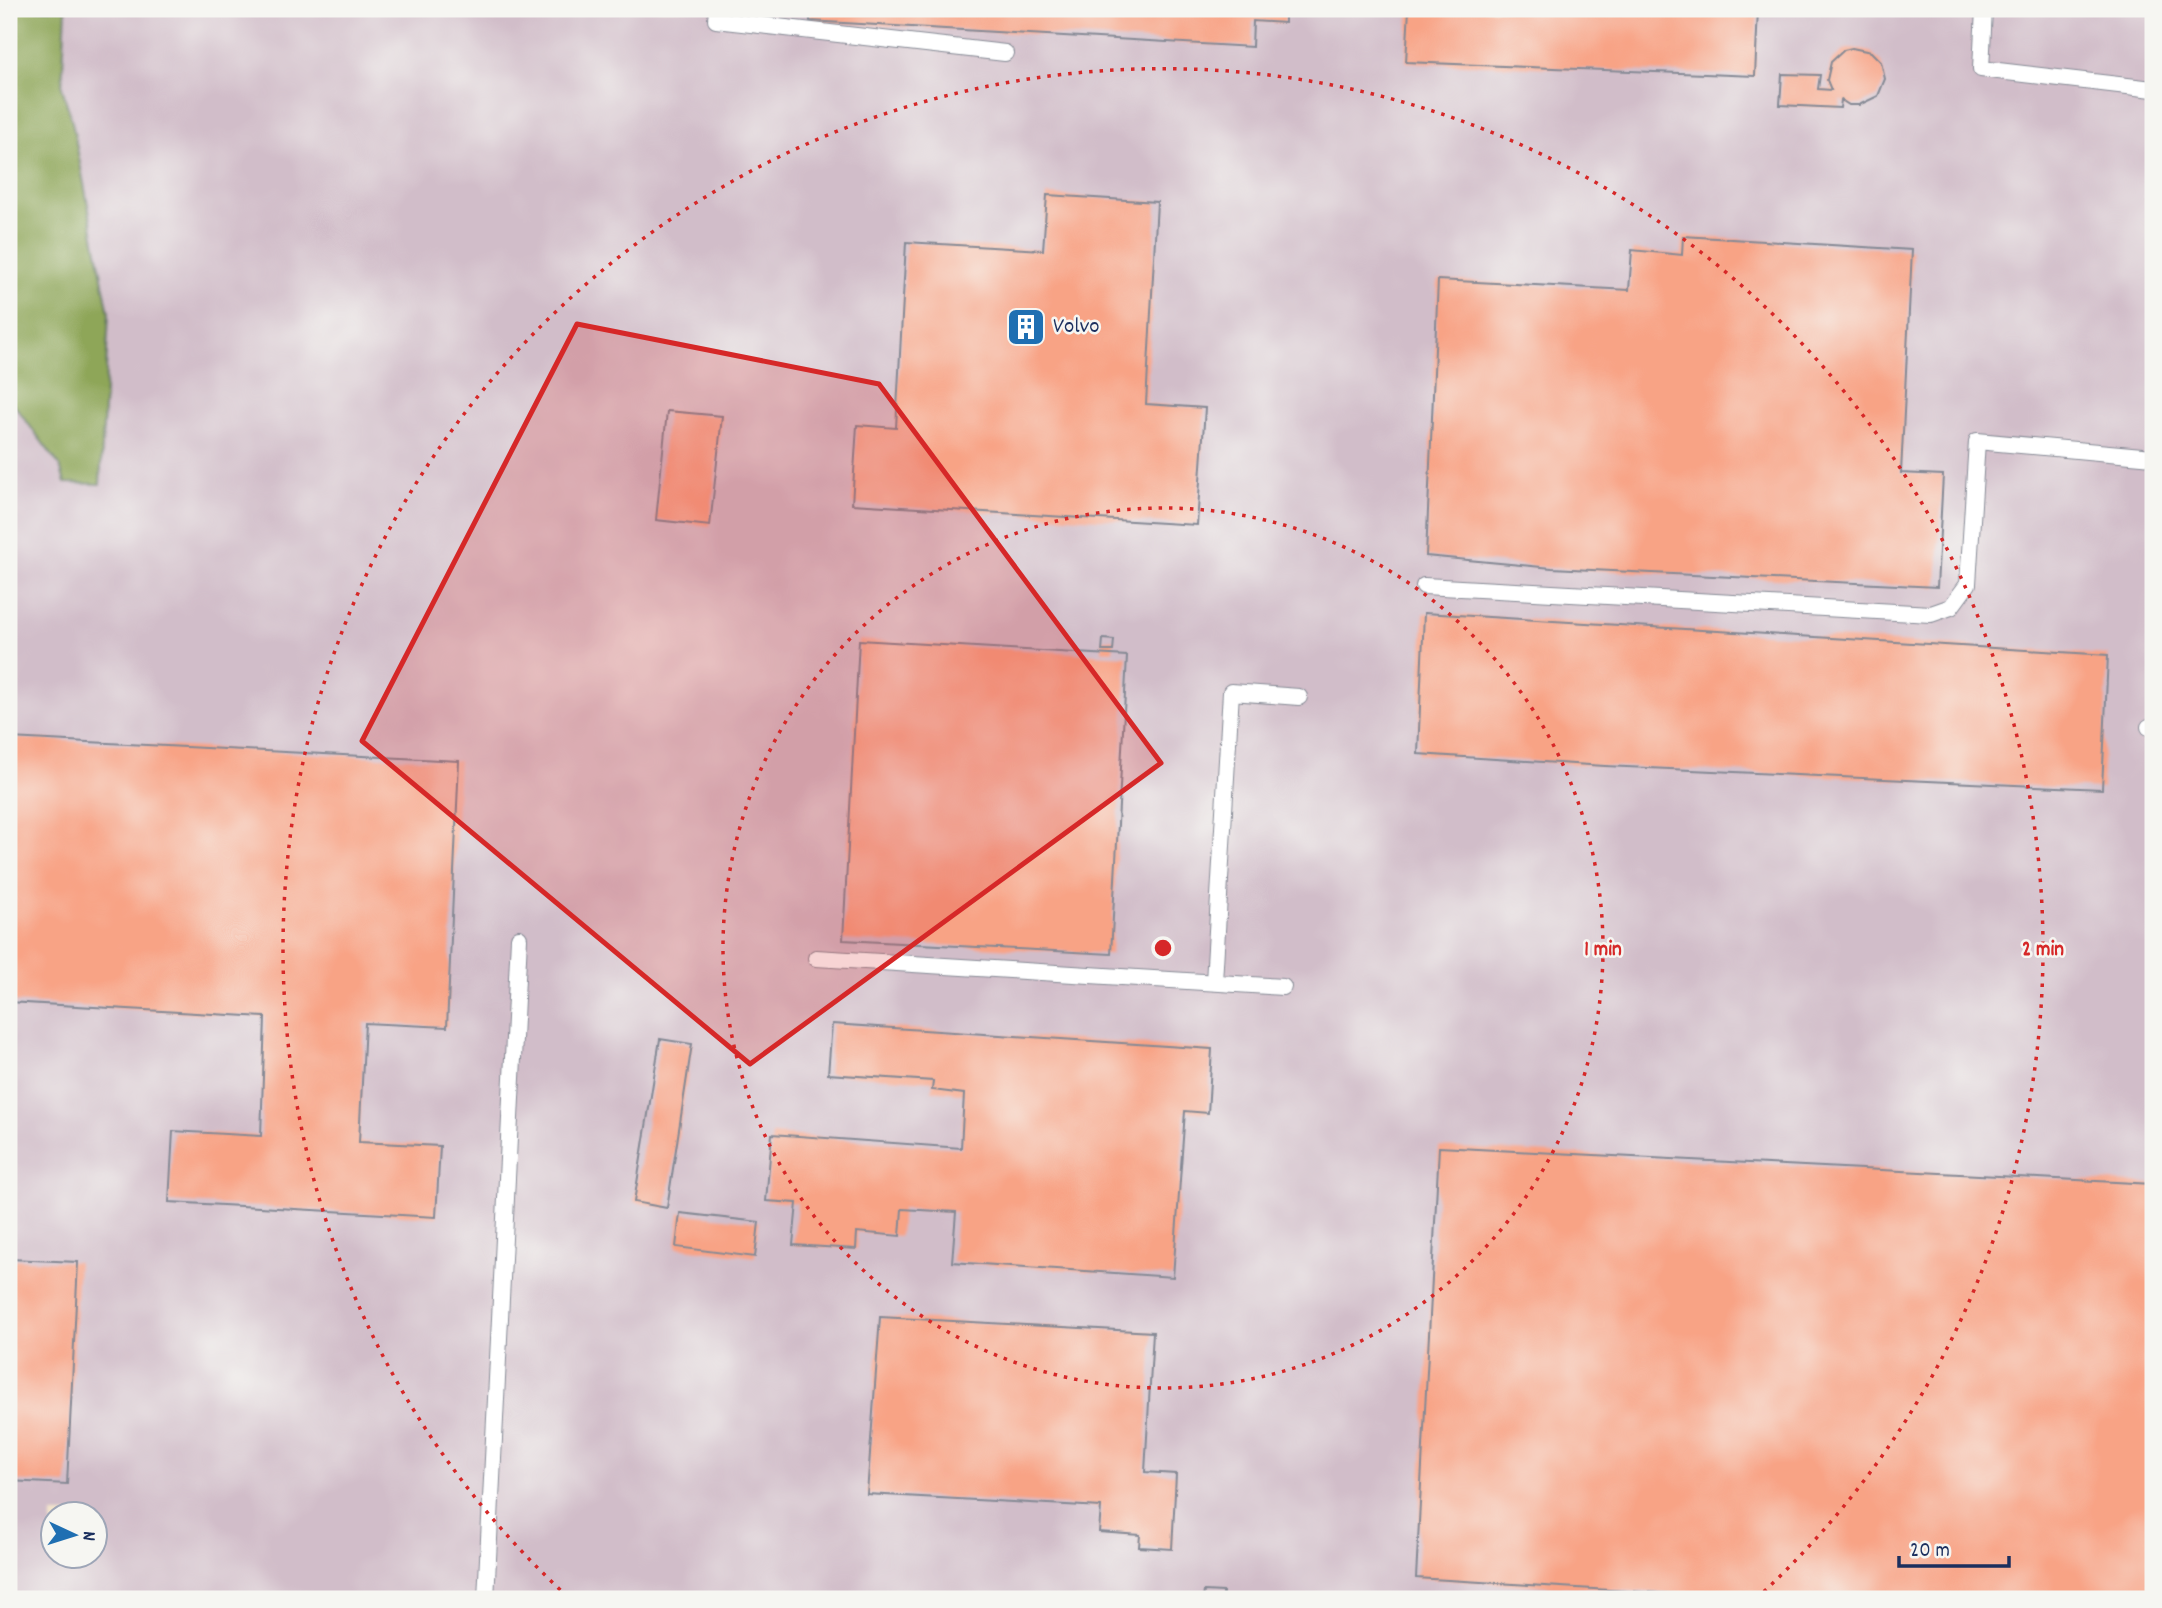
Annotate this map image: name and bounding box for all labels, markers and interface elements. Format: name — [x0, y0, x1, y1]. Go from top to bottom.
building icon: Volvo — [1005, 306, 1047, 348]
place label: Volvo — [1053, 311, 1100, 344]
centre of rings — [1151, 936, 1175, 960]
text: 1 min — [1584, 936, 1622, 966]
text: 2 min — [2022, 936, 2064, 966]
north arrow — [38, 1500, 108, 1570]
scale bar — [1899, 1524, 2010, 1568]
text: N — [74, 1530, 101, 1542]
text: 20 m — [1910, 1537, 1950, 1567]

